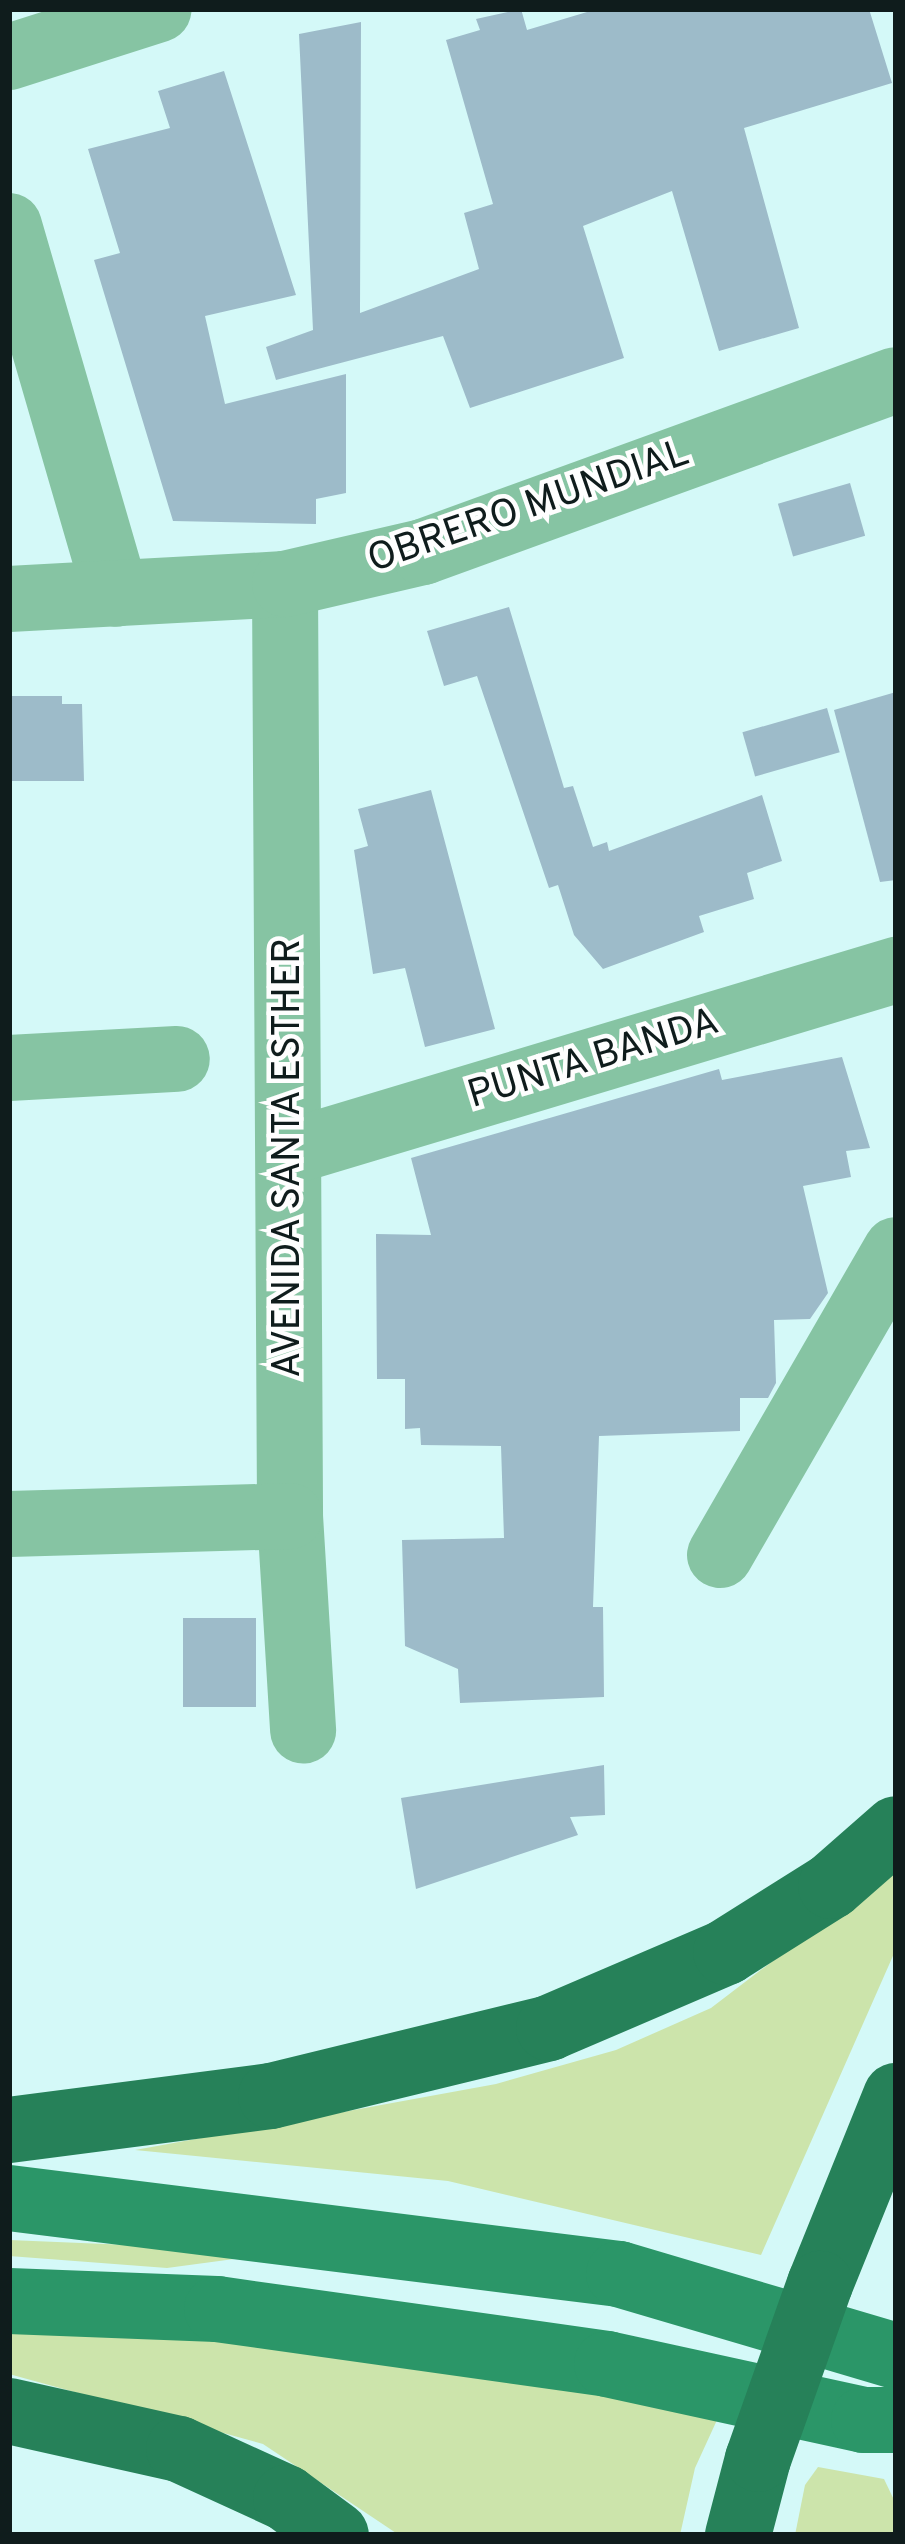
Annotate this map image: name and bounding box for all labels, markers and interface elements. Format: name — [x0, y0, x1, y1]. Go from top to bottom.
street label: OBRERO MUNDIAL — [362, 432, 696, 586]
street label: AVENIDA SANTA ESTHER — [267, 936, 313, 1380]
street label: PUNTA BANDA — [462, 1000, 726, 1122]

